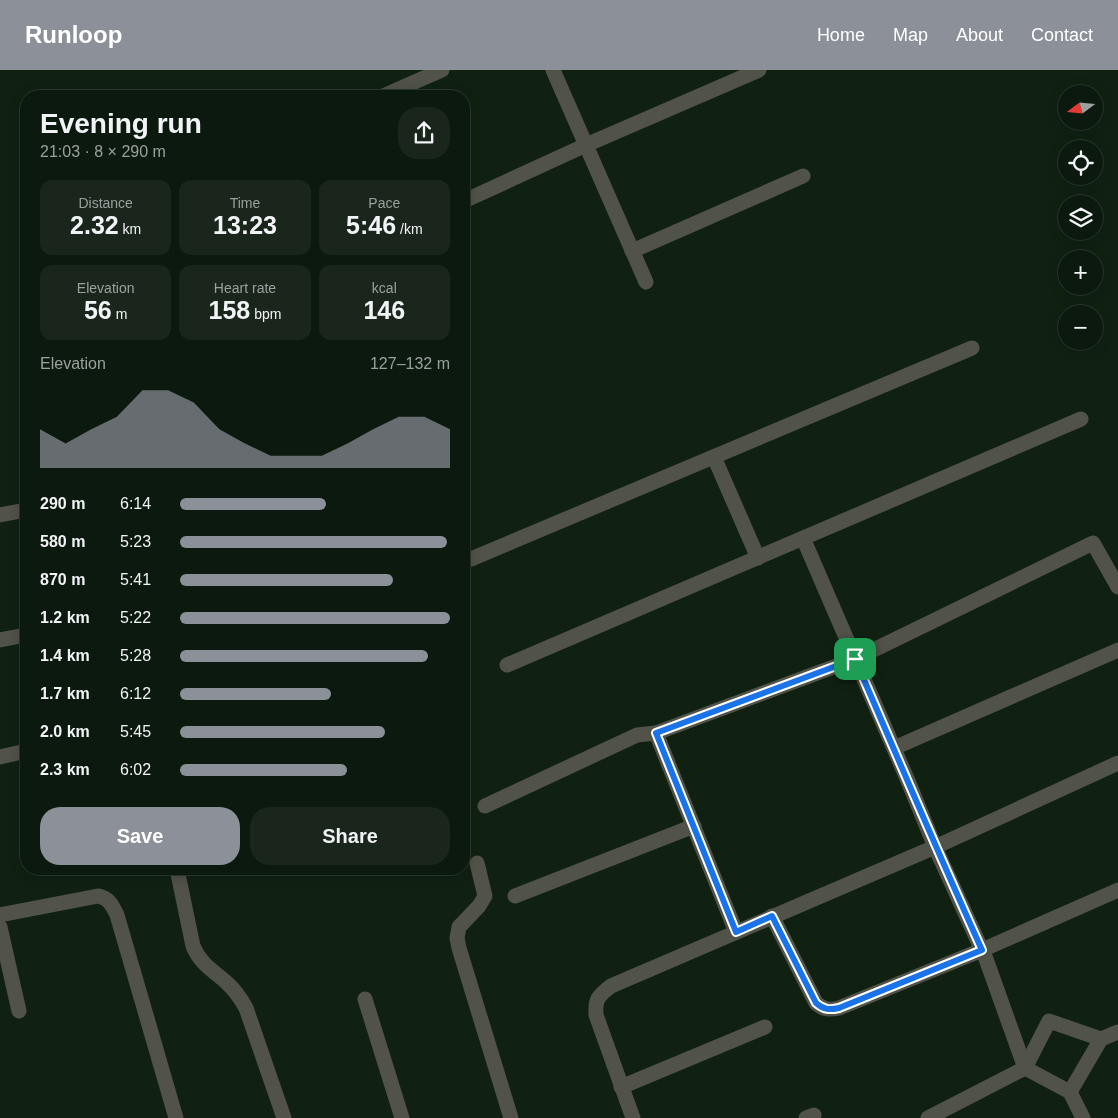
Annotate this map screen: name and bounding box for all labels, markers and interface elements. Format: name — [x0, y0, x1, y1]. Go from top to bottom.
text: Runloop — [25, 21, 122, 48]
text: Home — [817, 25, 865, 45]
text: Map — [893, 25, 928, 45]
text: About — [956, 25, 1003, 45]
text: Contact — [1031, 25, 1093, 45]
north arrow — [1058, 85, 1102, 130]
map controls — [1058, 85, 1103, 350]
button: share — [398, 107, 450, 159]
text: Evening run — [40, 108, 202, 139]
button: locate — [1058, 140, 1103, 185]
text: 21:03 · 8 × 290 m — [40, 143, 166, 160]
text: Distance — [78, 195, 133, 211]
text: Time — [230, 195, 260, 211]
text: Pace — [368, 195, 400, 211]
button: layers — [1058, 195, 1103, 240]
text: 2.32 — [70, 211, 119, 239]
text: 13:23 — [213, 211, 277, 239]
text: 5:46 — [346, 211, 396, 239]
text: km — [119, 221, 141, 237]
text: /km — [396, 221, 423, 237]
button: + — [1058, 250, 1103, 295]
text: Elevation — [77, 280, 134, 296]
text: Heart rate — [214, 280, 276, 296]
text: kcal — [372, 280, 397, 296]
text: 56 — [84, 296, 112, 324]
text: 158 — [209, 296, 250, 324]
text: 146 — [363, 296, 405, 324]
button: − — [1058, 305, 1103, 350]
text: m — [112, 306, 127, 322]
text: bpm — [250, 306, 281, 322]
text: Elevation — [40, 355, 106, 372]
text: 127–132 m — [370, 355, 450, 372]
text: 290 m — [40, 495, 85, 512]
text: 6:14 — [120, 495, 151, 512]
text: 580 m — [40, 533, 85, 550]
text: 5:23 — [120, 533, 151, 550]
text: 870 m — [40, 571, 85, 588]
text: 5:41 — [120, 571, 151, 588]
text: 1.2 km — [40, 609, 90, 626]
text: 5:22 — [120, 609, 151, 626]
pin — [834, 638, 876, 680]
icon: arrive — [841, 645, 869, 673]
text: 1.4 km — [40, 647, 90, 664]
text: 5:28 — [120, 647, 151, 664]
text: 1.7 km — [40, 685, 90, 702]
text: 6:12 — [120, 685, 151, 702]
text: 2.0 km — [40, 723, 90, 740]
text: 5:45 — [120, 723, 151, 740]
text: 2.3 km — [40, 761, 90, 778]
text: 6:02 — [120, 761, 151, 778]
button: Save — [40, 807, 240, 865]
button: Share — [250, 807, 450, 865]

